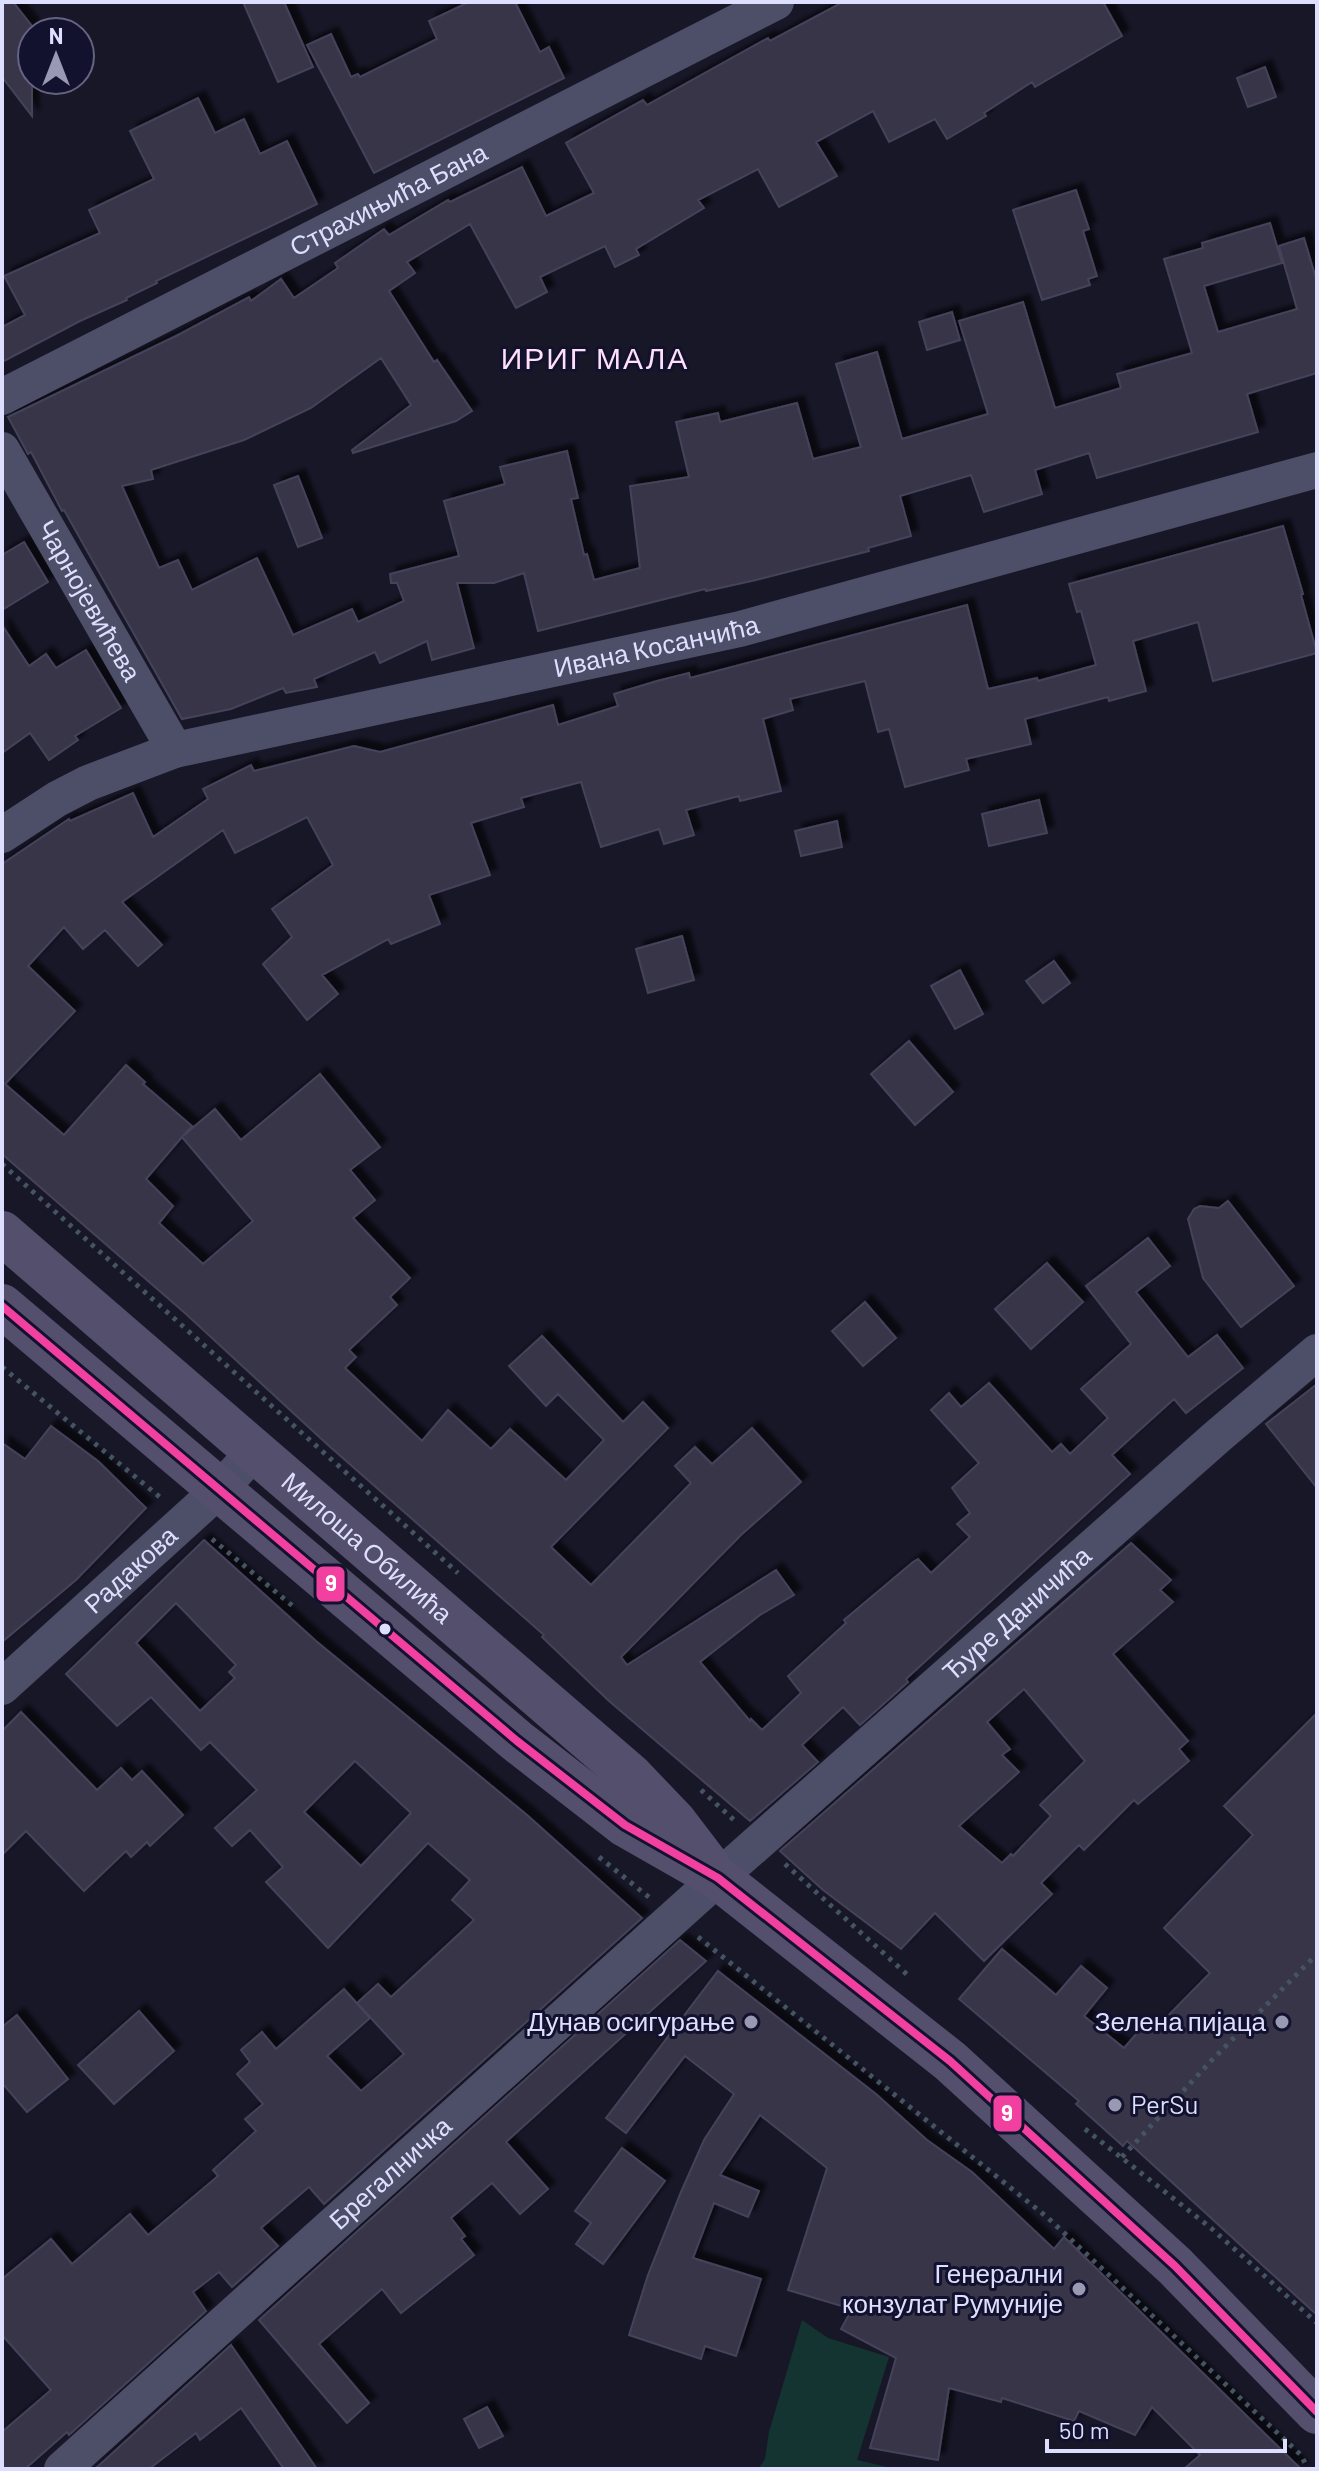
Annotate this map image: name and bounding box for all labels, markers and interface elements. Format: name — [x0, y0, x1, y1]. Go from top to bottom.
north arrow — [16, 16, 96, 96]
text: N — [49, 22, 63, 48]
street label: Страхињића Бана — [284, 135, 492, 262]
district label: ИРИГ МАЛА — [501, 339, 689, 375]
street label: Чарнојевићева — [32, 514, 149, 686]
street label: Ивана Косанчића — [551, 607, 763, 682]
street label: Милоша Обилића — [276, 1465, 460, 1629]
street label: Радакова — [77, 1519, 183, 1619]
street label: Ђуре Даничића — [936, 1539, 1097, 1686]
line badge: 9 — [315, 1565, 346, 1603]
text: 9 — [325, 1569, 337, 1595]
unlabelled marker — [377, 1621, 393, 1637]
place label: Дунав осигурање — [527, 2005, 735, 2036]
place label: Зелена пијаца — [1095, 2005, 1267, 2036]
marker: Дунав осигурање — [742, 2013, 760, 2031]
marker: Зелена пијаца — [1273, 2013, 1291, 2031]
place label: PerSu — [1131, 2088, 1198, 2119]
line badge: 9 — [992, 2094, 1023, 2133]
marker: PerSu — [1106, 2096, 1124, 2114]
text: 9 — [1001, 2099, 1013, 2125]
street label: Брегалничка — [322, 2109, 457, 2235]
place label: Генерални конзулат Румуније — [842, 2257, 1063, 2318]
marker: Генерални конзулат Румуније — [1070, 2280, 1088, 2298]
scale bar — [1047, 2403, 1285, 2453]
text: 50 m — [1059, 2415, 1110, 2444]

